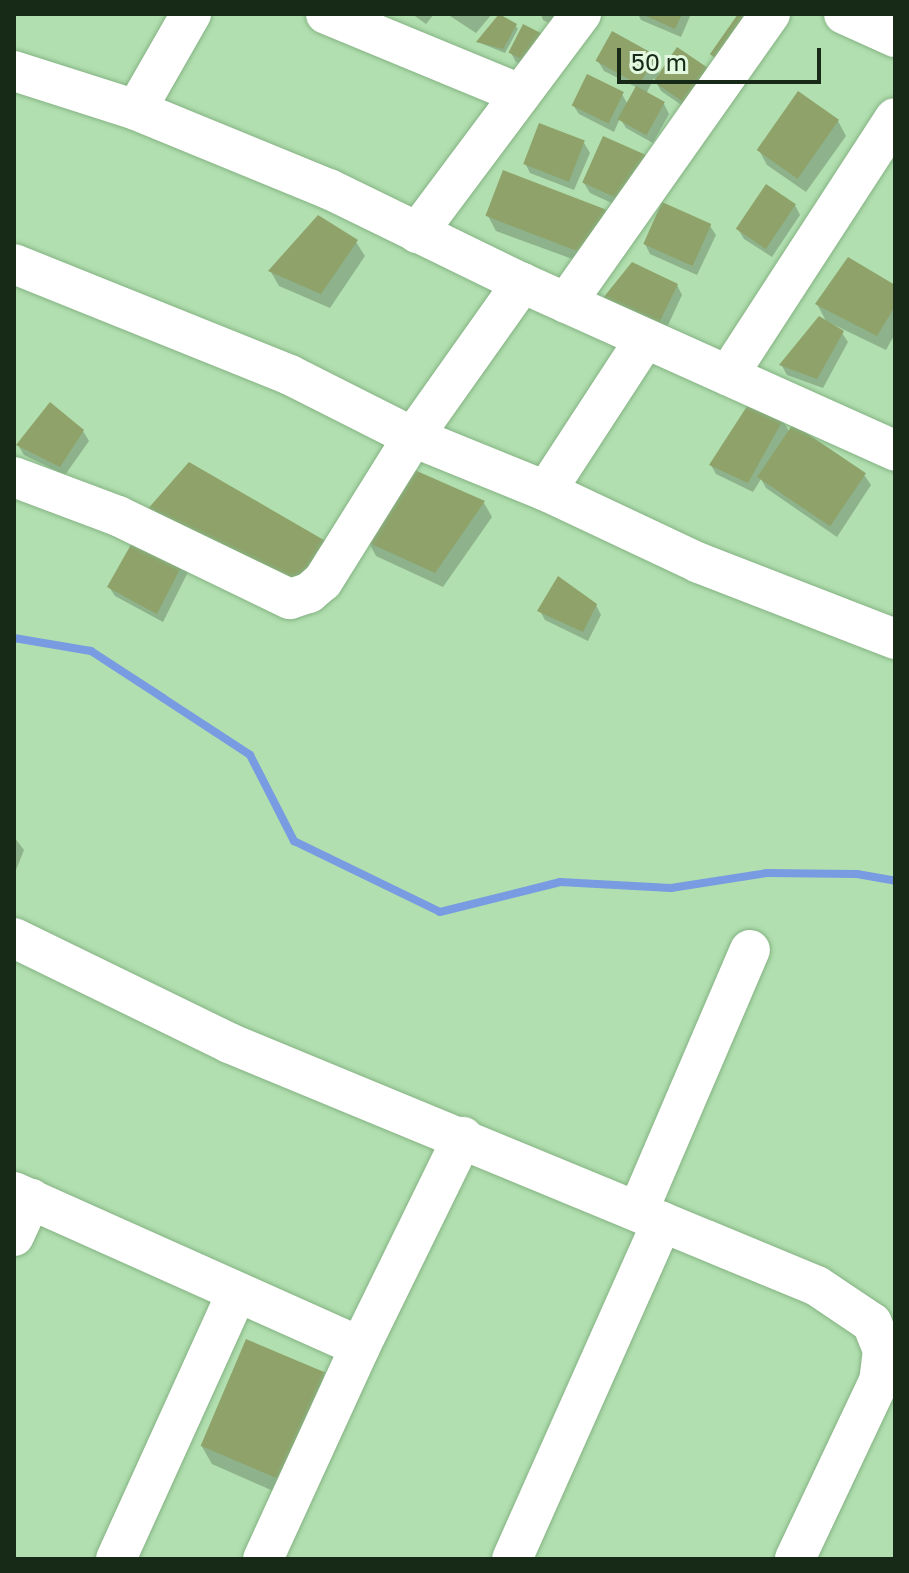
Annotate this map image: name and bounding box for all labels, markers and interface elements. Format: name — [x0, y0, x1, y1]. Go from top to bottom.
scale bar — [621, 32, 825, 82]
text: 50 m — [631, 47, 687, 76]

